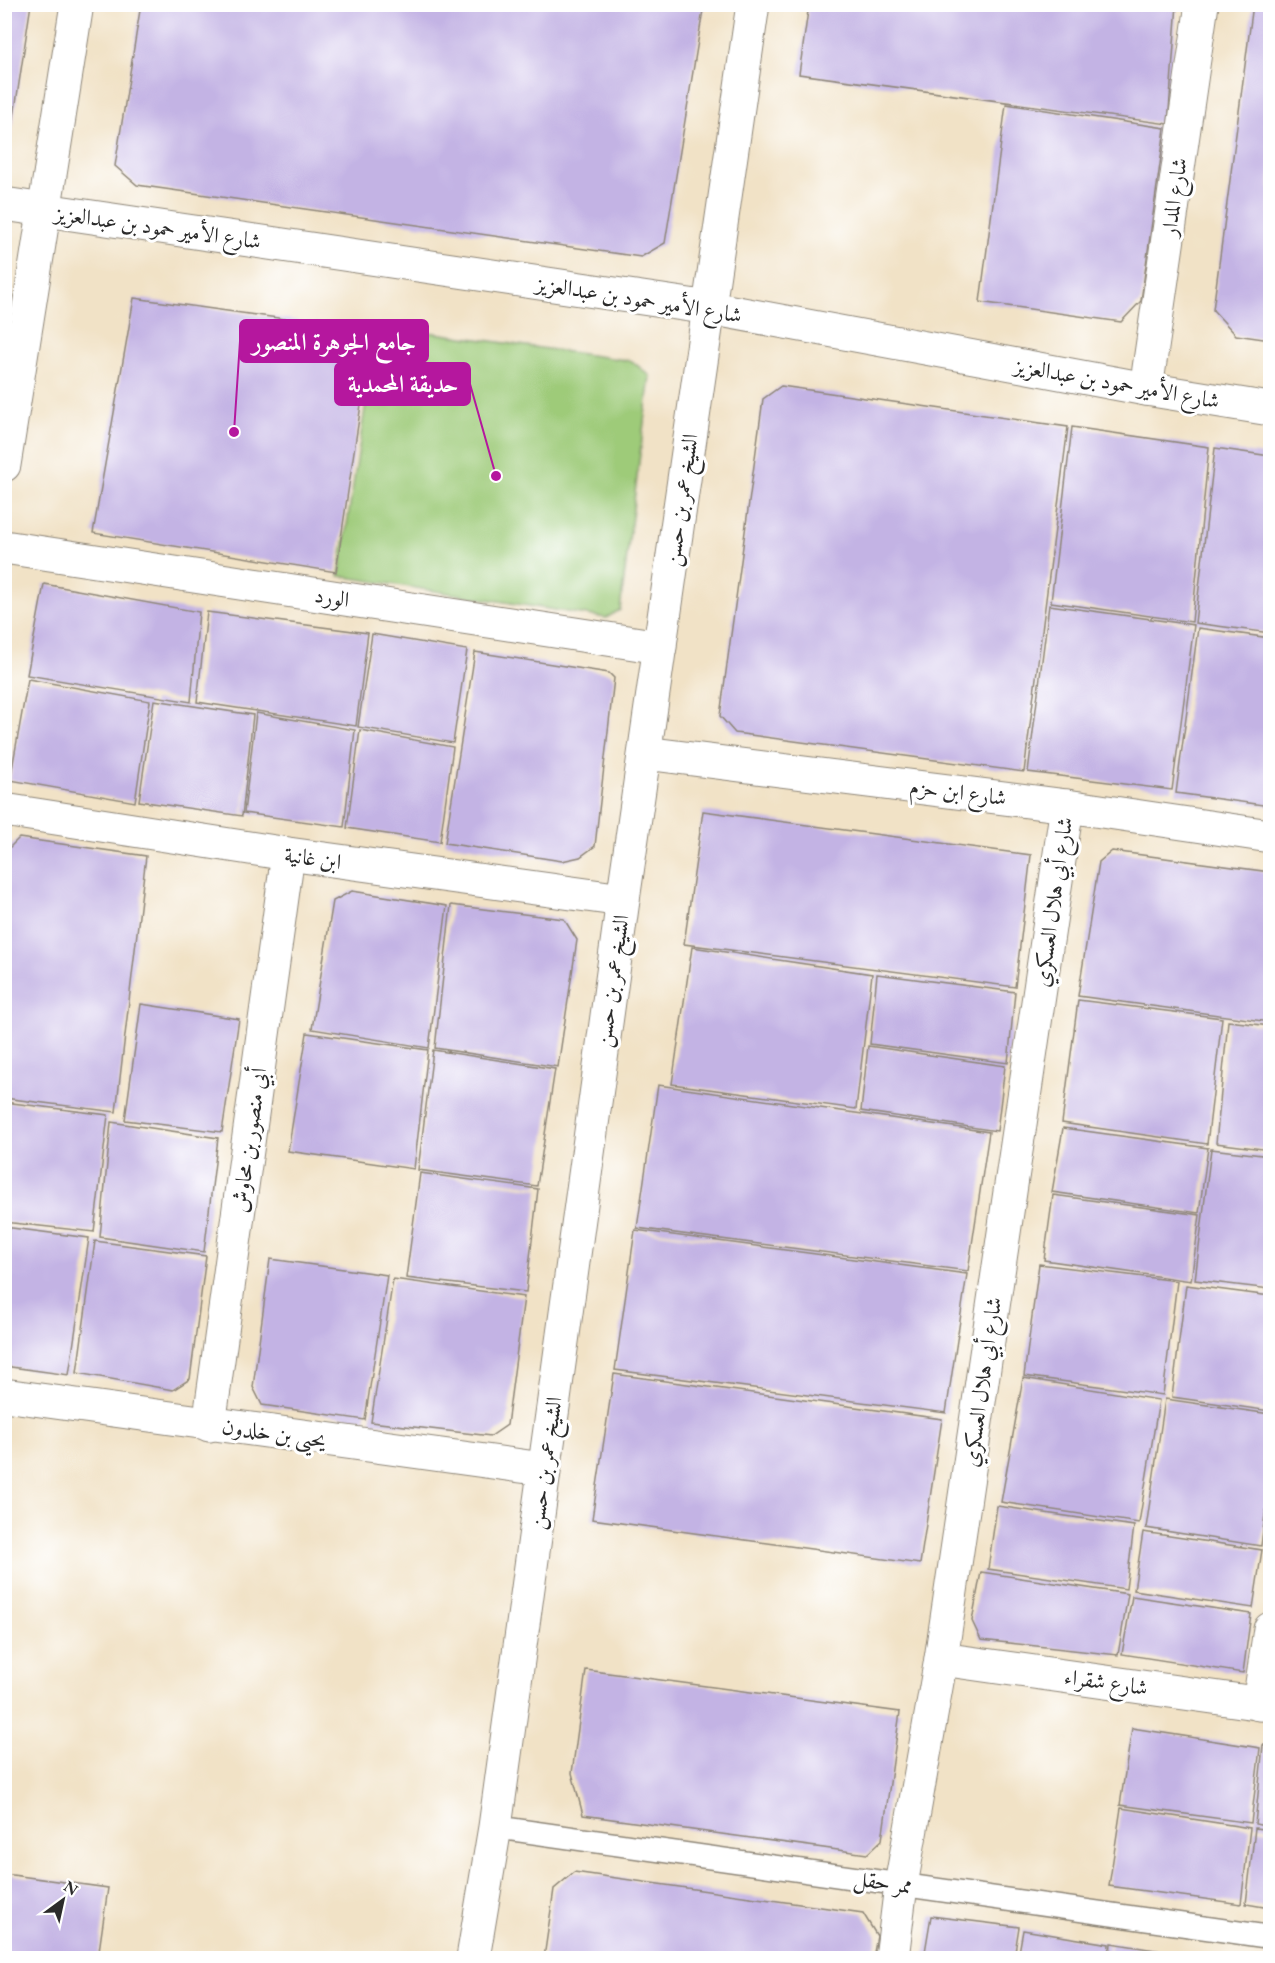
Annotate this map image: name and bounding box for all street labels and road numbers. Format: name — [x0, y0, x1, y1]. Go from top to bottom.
street label: شارع المدار — [1154, 156, 1198, 241]
street label: شارع الأمير حمود بن عبدالعزيز — [50, 197, 263, 260]
street label: شارع الأمير حمود بن عبدالعزيز — [531, 267, 744, 334]
street label: شارع الأمير حمود بن عبدالعزيز — [1009, 349, 1222, 419]
street label: الشيخ عمر بن حسن — [657, 432, 710, 569]
street label: الورد — [312, 580, 352, 614]
street label: شارع ابن حزم — [907, 772, 1008, 817]
street label: شارع أبي هلال العسكري — [1026, 815, 1083, 990]
street label: ابن غانية — [283, 840, 343, 876]
street label: الشيخ عمر بن حسن — [588, 913, 641, 1050]
street label: أبي منصور بن محاوش — [223, 1065, 278, 1215]
street label: شارع أبي هلال العسكري — [955, 1295, 1012, 1470]
street label: الشيخ عمر بن حسن — [521, 1395, 574, 1532]
street label: يحيى بن خلدون — [219, 1411, 328, 1459]
street label: شارع شقراء — [1062, 1662, 1150, 1706]
street label: ممر حقل — [852, 1864, 914, 1901]

